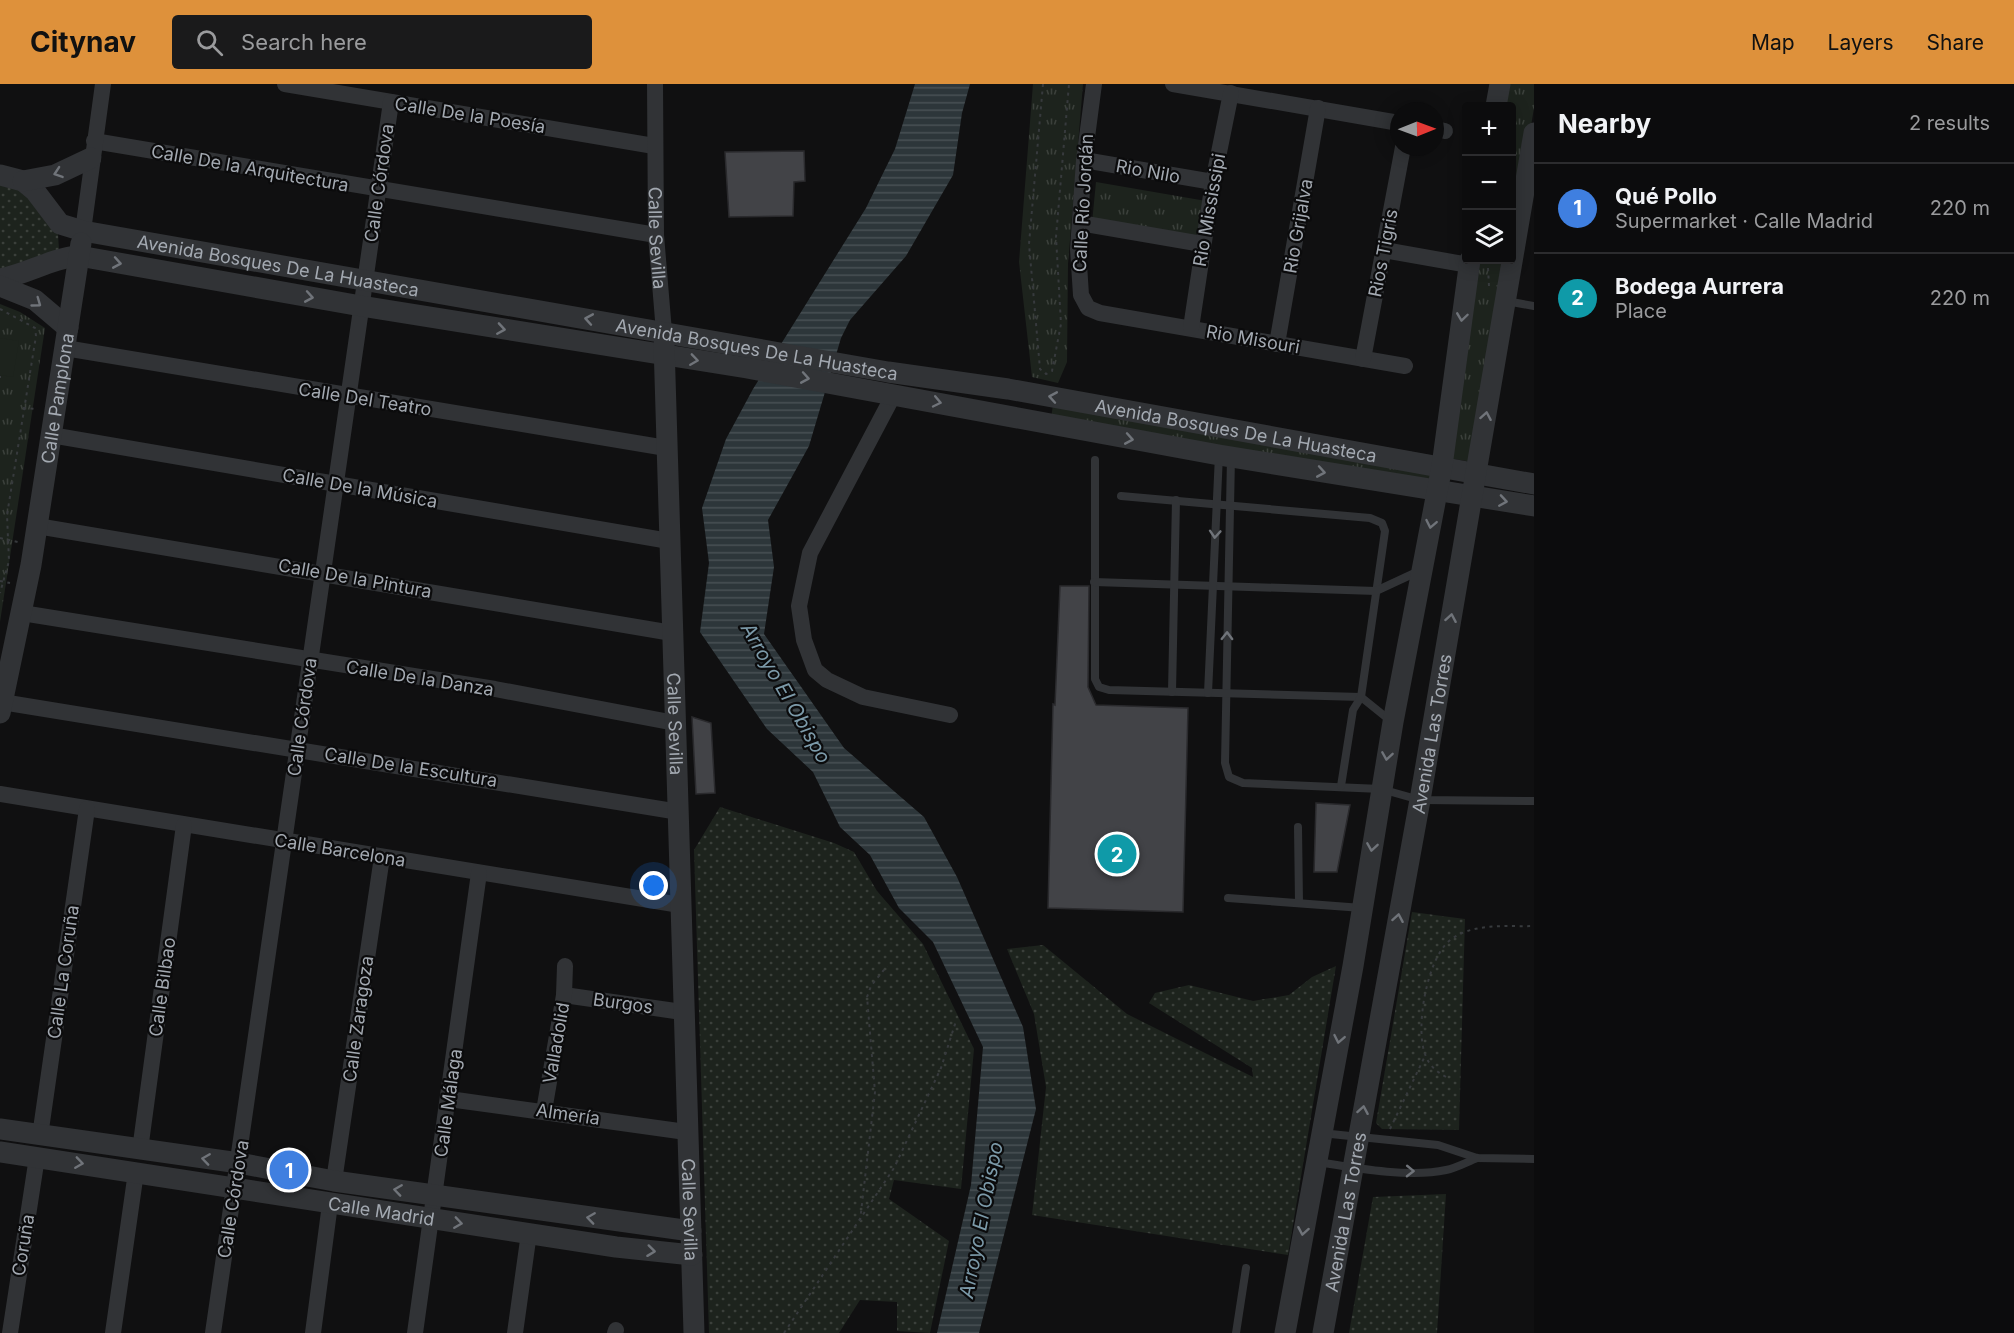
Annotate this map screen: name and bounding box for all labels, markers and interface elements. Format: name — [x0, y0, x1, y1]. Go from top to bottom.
search box — [172, 15, 592, 69]
text: Citynav — [30, 25, 136, 59]
icon: search — [193, 26, 226, 59]
text: Search here — [241, 29, 367, 55]
text: Map — [1751, 30, 1795, 55]
text: Layers — [1828, 30, 1894, 55]
text: Share — [1927, 30, 1984, 55]
street label: Calle De la Poesía — [393, 93, 547, 137]
north arrow — [1390, 102, 1444, 156]
map controls — [1462, 102, 1516, 264]
button: + — [1462, 102, 1516, 156]
text: Nearby — [1558, 108, 1651, 139]
text: 2 results — [1909, 111, 1990, 135]
street label: Calle Córdova — [360, 122, 398, 244]
street label: Calle Río Jordán — [1069, 133, 1097, 273]
street label: Calle De la Arquitectura — [149, 140, 351, 196]
street label: Rio Mississipi — [1189, 152, 1229, 268]
street label: Rio Nilo — [1114, 155, 1182, 187]
button: − — [1462, 156, 1516, 210]
one-way arrow — [54, 166, 64, 179]
street label: Rio Grijalva — [1279, 177, 1317, 275]
text: Qué Pollo — [1615, 183, 1717, 209]
street label: Calle Sevilla — [645, 187, 671, 290]
text: 1 — [1573, 196, 1582, 220]
text: 220 m — [1930, 196, 1990, 220]
street label: Rios Tigris — [1364, 207, 1402, 299]
text: Supermarket · Calle Madrid — [1615, 209, 1873, 233]
button: layers — [1462, 210, 1516, 264]
street label: Avenida Bosques De La Huasteca — [136, 230, 421, 300]
one-way arrow — [111, 256, 121, 269]
text: Bodega Aurrera — [1615, 273, 1784, 299]
text: 2 — [1571, 286, 1584, 310]
text: 220 m — [1930, 286, 1990, 310]
one-way arrow — [303, 290, 313, 303]
one-way arrow — [30, 295, 41, 306]
text: Place — [1615, 299, 1667, 323]
one-way arrow — [584, 313, 594, 326]
one-way arrow — [1456, 313, 1468, 322]
street label: Avenida Bosques De La Huasteca — [614, 314, 899, 384]
street label: Rio Misouri — [1205, 320, 1301, 358]
one-way arrow — [496, 323, 506, 335]
street label: Calle Pamplona — [36, 331, 77, 465]
one-way arrow — [689, 354, 698, 366]
one-way arrow — [800, 371, 810, 384]
street label: Calle Del Teatro — [297, 378, 433, 420]
one-way arrow — [1049, 391, 1059, 404]
street label: Avenida Bosques De La Huasteca — [1093, 394, 1379, 466]
one-way arrow — [932, 395, 942, 408]
one-way arrow — [1479, 411, 1491, 420]
one-way arrow — [1123, 432, 1133, 445]
street label: Calle De la Música — [281, 464, 439, 512]
one-way arrow — [1316, 466, 1326, 478]
one-way arrow — [1498, 494, 1508, 507]
one-way arrow — [1425, 518, 1438, 528]
one-way arrow — [1208, 530, 1221, 539]
street label: Calle De la Pintura — [277, 554, 433, 602]
one-way arrow — [1444, 613, 1457, 623]
water label: Arroyo El Obispo — [735, 617, 836, 768]
one-way arrow — [1221, 631, 1233, 640]
street label: Avenida Las Torres — [1407, 652, 1455, 815]
street label: Calle Córdova — [283, 656, 321, 778]
street label: Calle De la Danza — [345, 656, 495, 700]
street label: Calle Sevilla — [663, 672, 688, 775]
street label: Calle De la Escultura — [323, 743, 499, 791]
one-way arrow — [1381, 751, 1394, 761]
street label: Calle Barcelona — [273, 829, 407, 871]
pin: 2 — [1098, 832, 1136, 876]
one-way arrow — [1366, 842, 1379, 852]
your location — [639, 871, 668, 900]
street label: Calle La Coruña — [43, 904, 83, 1040]
one-way arrow — [1391, 913, 1404, 923]
street label: Calle Bilbao — [145, 936, 179, 1038]
street label: Calle Zaragoza — [339, 954, 377, 1084]
street label: Burgos — [592, 988, 654, 1018]
street label: Valladolid — [539, 1001, 573, 1085]
one-way arrow — [1333, 1034, 1346, 1044]
street label: Calle Málaga — [430, 1047, 466, 1159]
street label: Almería — [535, 1099, 601, 1129]
one-way arrow — [1356, 1105, 1368, 1115]
street label: Avenida Las Torres — [1320, 1130, 1370, 1294]
street label: Calle Córdova — [213, 1138, 253, 1260]
water label: Arroyo El Obispo — [954, 1140, 1008, 1301]
pin: 1 — [270, 1148, 308, 1192]
one-way arrow — [201, 1153, 211, 1165]
one-way arrow — [74, 1157, 83, 1169]
street label: Calle Sevilla — [678, 1158, 702, 1261]
one-way arrow — [1406, 1165, 1415, 1178]
one-way arrow — [394, 1185, 403, 1197]
street label: Calle Madrid — [327, 1192, 436, 1229]
one-way arrow — [587, 1212, 596, 1225]
street label: Coruña — [8, 1213, 38, 1277]
one-way arrow — [453, 1216, 463, 1228]
one-way arrow — [1298, 1226, 1310, 1236]
one-way arrow — [646, 1244, 656, 1257]

